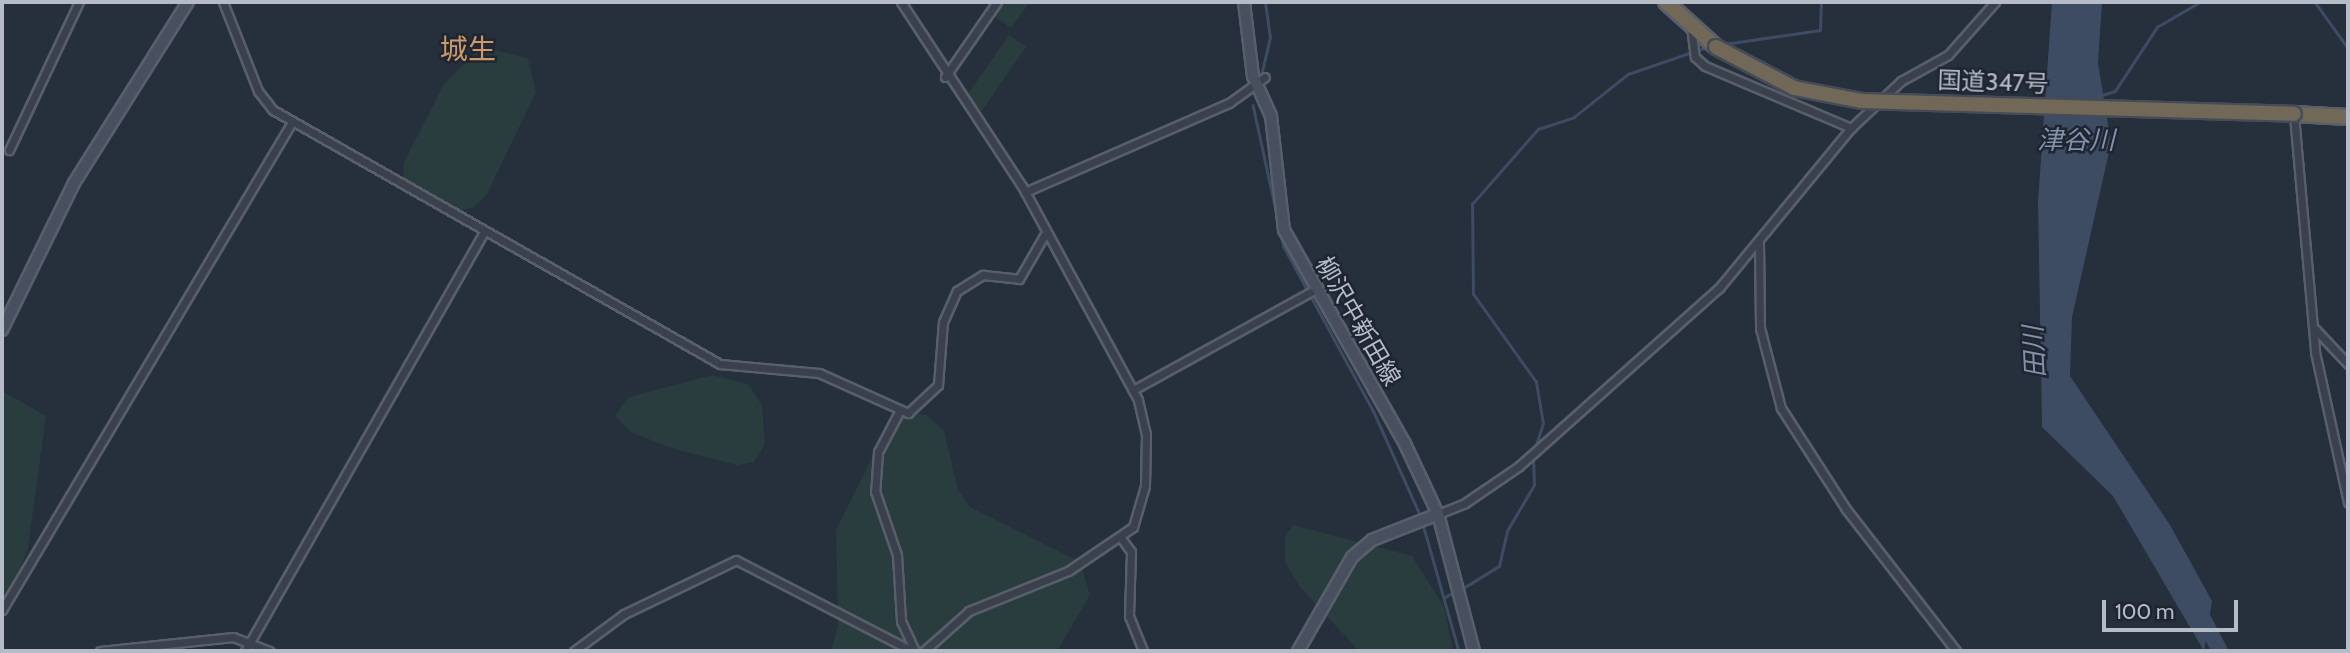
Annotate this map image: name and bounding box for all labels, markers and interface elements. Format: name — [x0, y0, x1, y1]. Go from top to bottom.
district label: 城生 — [440, 32, 496, 66]
street label: 国道347号 — [1937, 66, 2049, 98]
water label: 津谷川 — [2037, 125, 2115, 157]
street label: 柳沢中新田線 — [1310, 251, 1406, 391]
water label: 田川 — [2018, 325, 2052, 379]
scale bar — [2105, 586, 2242, 630]
text: 100 m — [2115, 599, 2174, 624]

